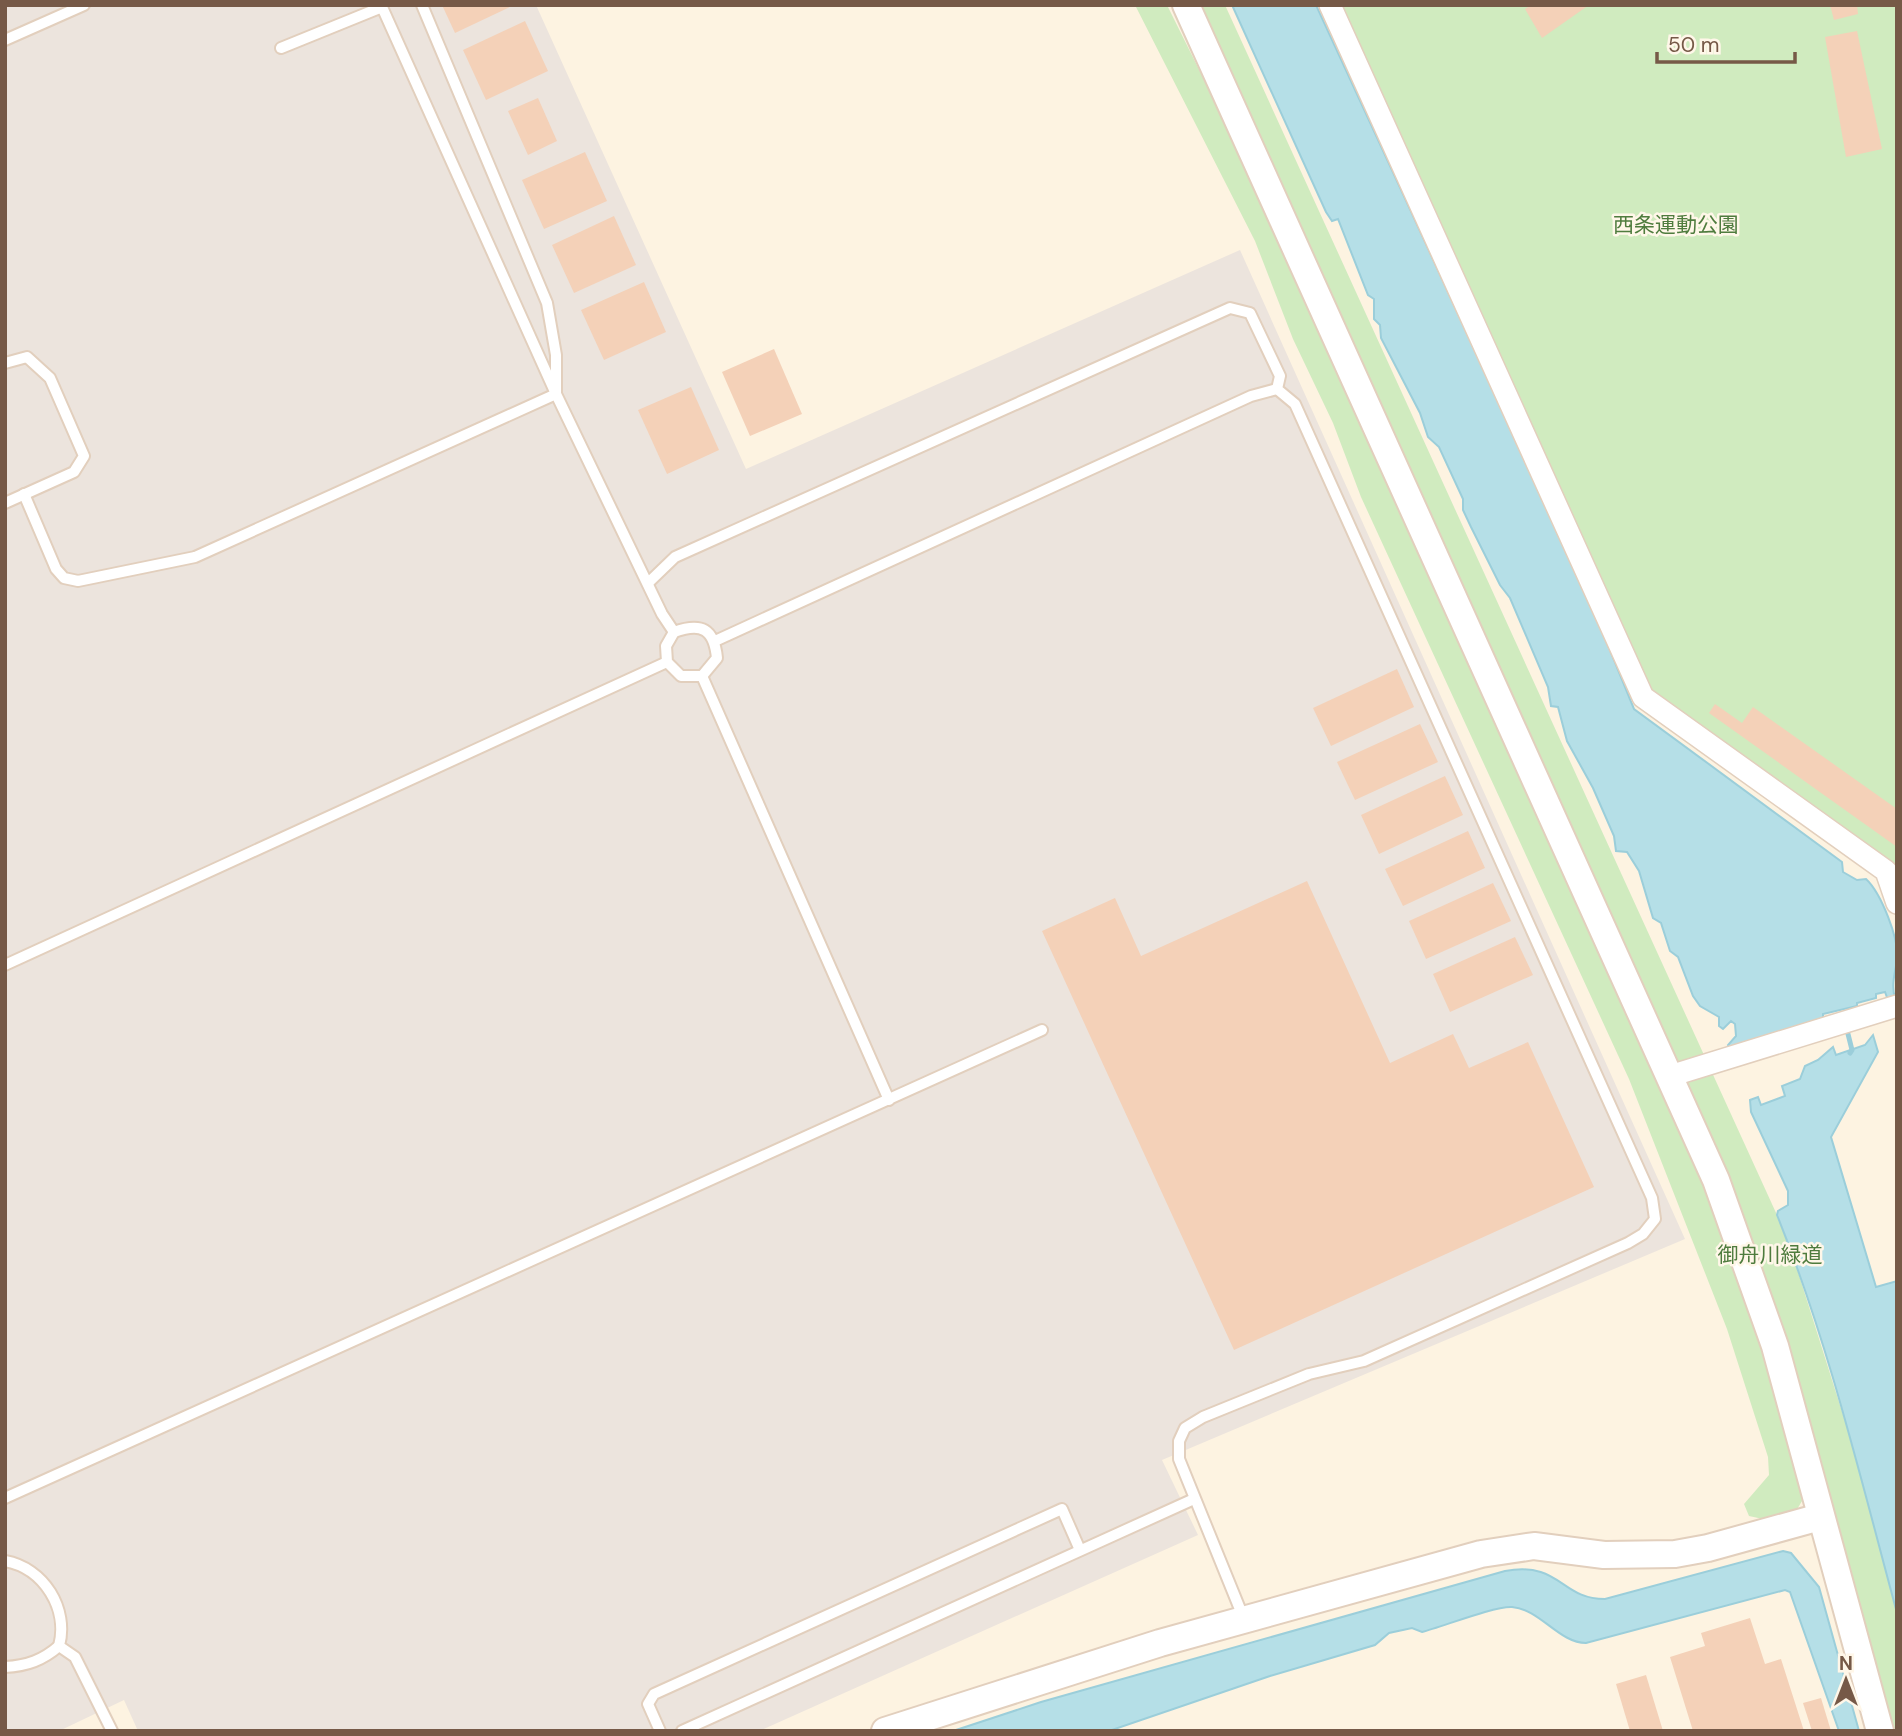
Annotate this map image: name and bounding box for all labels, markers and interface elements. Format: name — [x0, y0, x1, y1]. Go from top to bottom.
scale bar — [1657, 21, 1795, 65]
text: 50 m — [1668, 31, 1719, 59]
park label: 西条運動公園 — [1613, 211, 1739, 239]
park label: 御舟川緑道 — [1718, 1241, 1823, 1269]
north arrow — [1811, 1645, 1881, 1715]
text: N — [1839, 1651, 1853, 1676]

